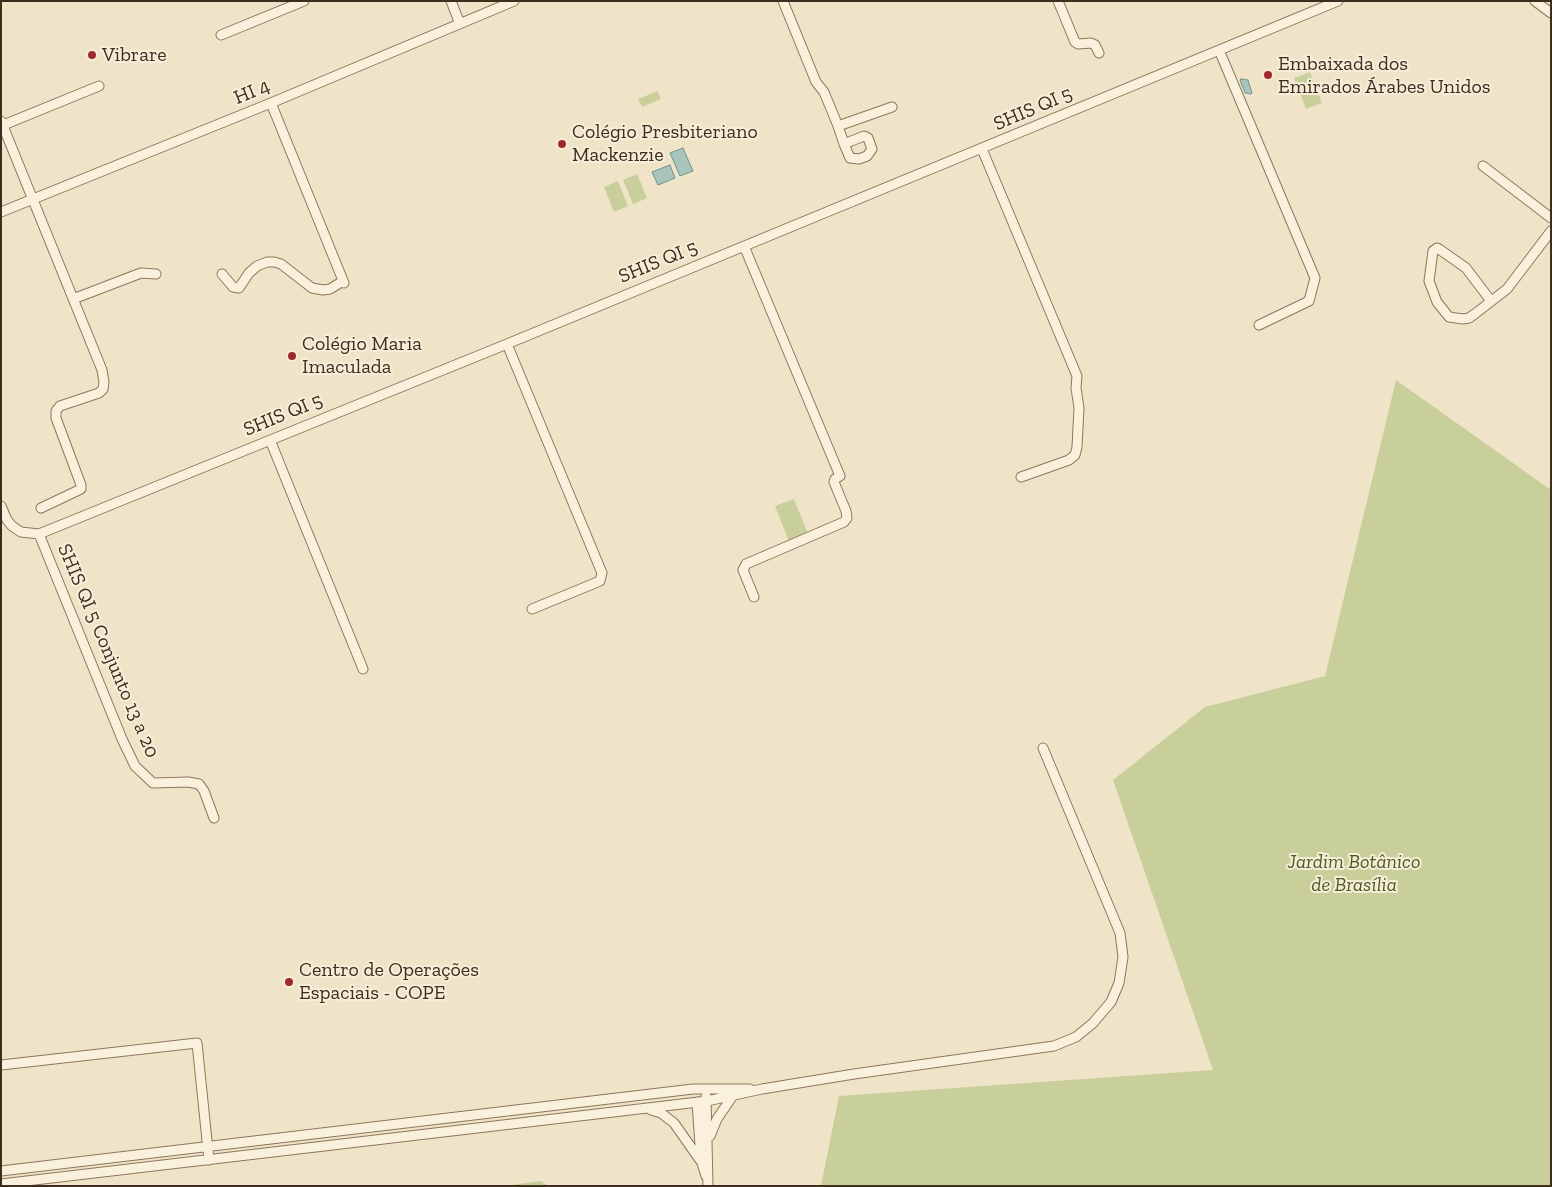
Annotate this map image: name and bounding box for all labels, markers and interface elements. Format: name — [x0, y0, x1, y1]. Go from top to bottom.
place label: Vibrare — [102, 43, 167, 67]
marker: Vibrare — [86, 49, 98, 61]
place label: Embaixada dos Emirados Árabes Unidos — [1278, 52, 1491, 99]
marker: Embaixada dos Emirados Árabes Unidos — [1262, 69, 1274, 81]
street label: HI 4 — [230, 74, 274, 110]
street label: SHIS QI 5 — [990, 82, 1076, 136]
place label: Colégio Presbiteriano Mackenzie — [572, 120, 758, 167]
marker: Colégio Presbiteriano Mackenzie — [556, 138, 568, 150]
street label: SHIS QI 5 — [615, 235, 701, 289]
place label: Colégio Maria Imaculada — [302, 332, 422, 379]
marker: Colégio Maria Imaculada — [286, 350, 298, 362]
street label: SHIS QI 5 — [240, 388, 326, 442]
street label: SHIS QI 5 Conjunto 13 a 20 — [52, 540, 164, 762]
park label: Jardim Botânico de Brasília — [1288, 850, 1420, 897]
place label: Centro de Operações Espaciais - COPE — [299, 958, 479, 1005]
marker: Centro de Operações Espaciais - COPE — [283, 976, 295, 988]

